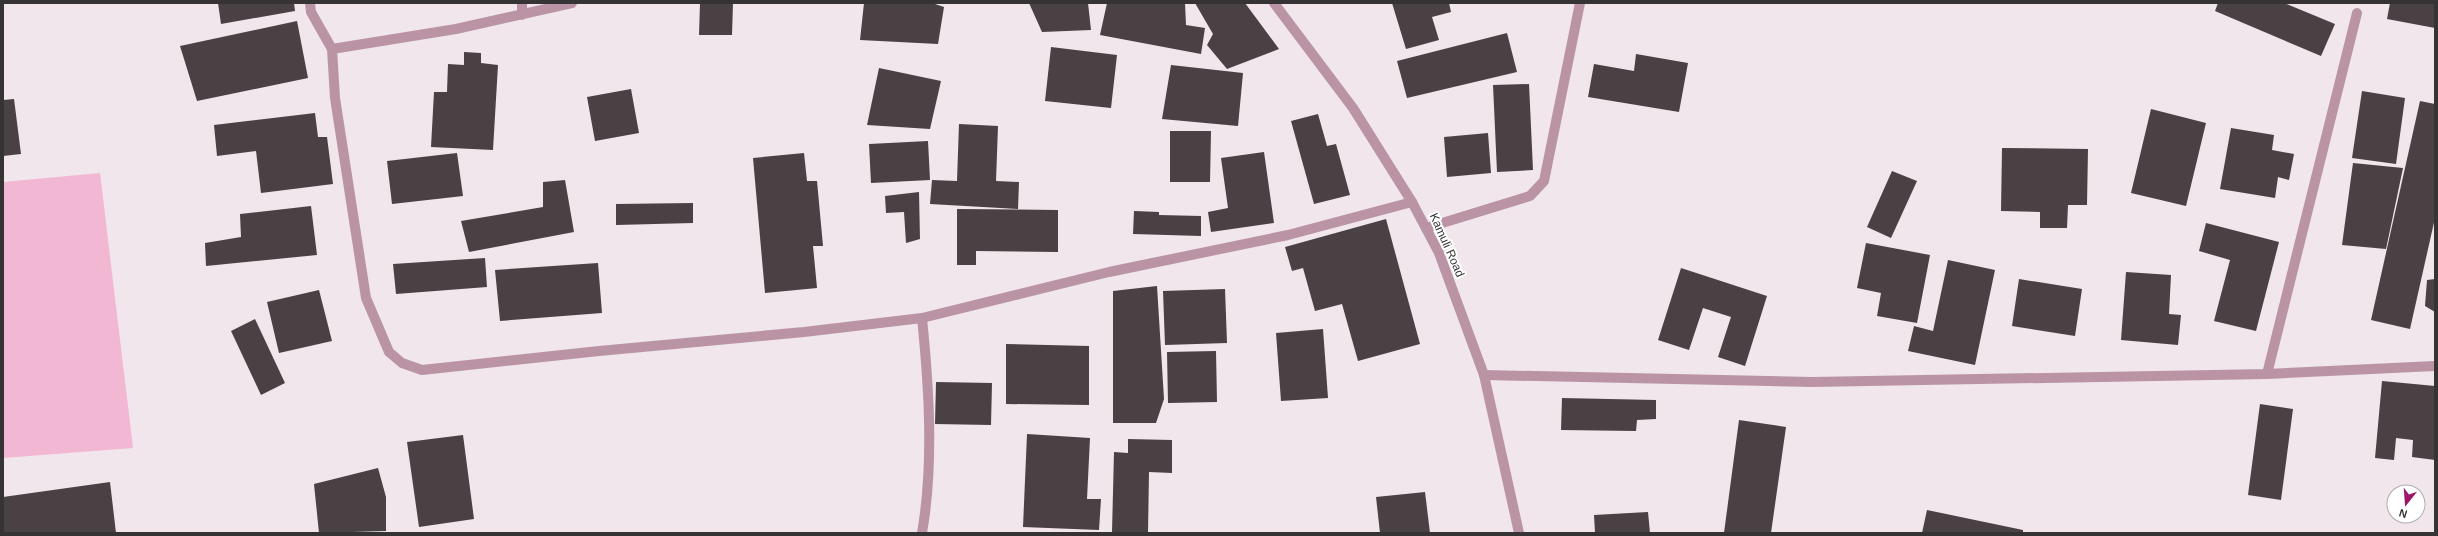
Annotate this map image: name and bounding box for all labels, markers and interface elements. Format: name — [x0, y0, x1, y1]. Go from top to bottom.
street label: Kamuli Road — [1427, 211, 1467, 279]
north arrow — [2386, 484, 2426, 524]
text: N — [2397, 507, 2409, 520]

